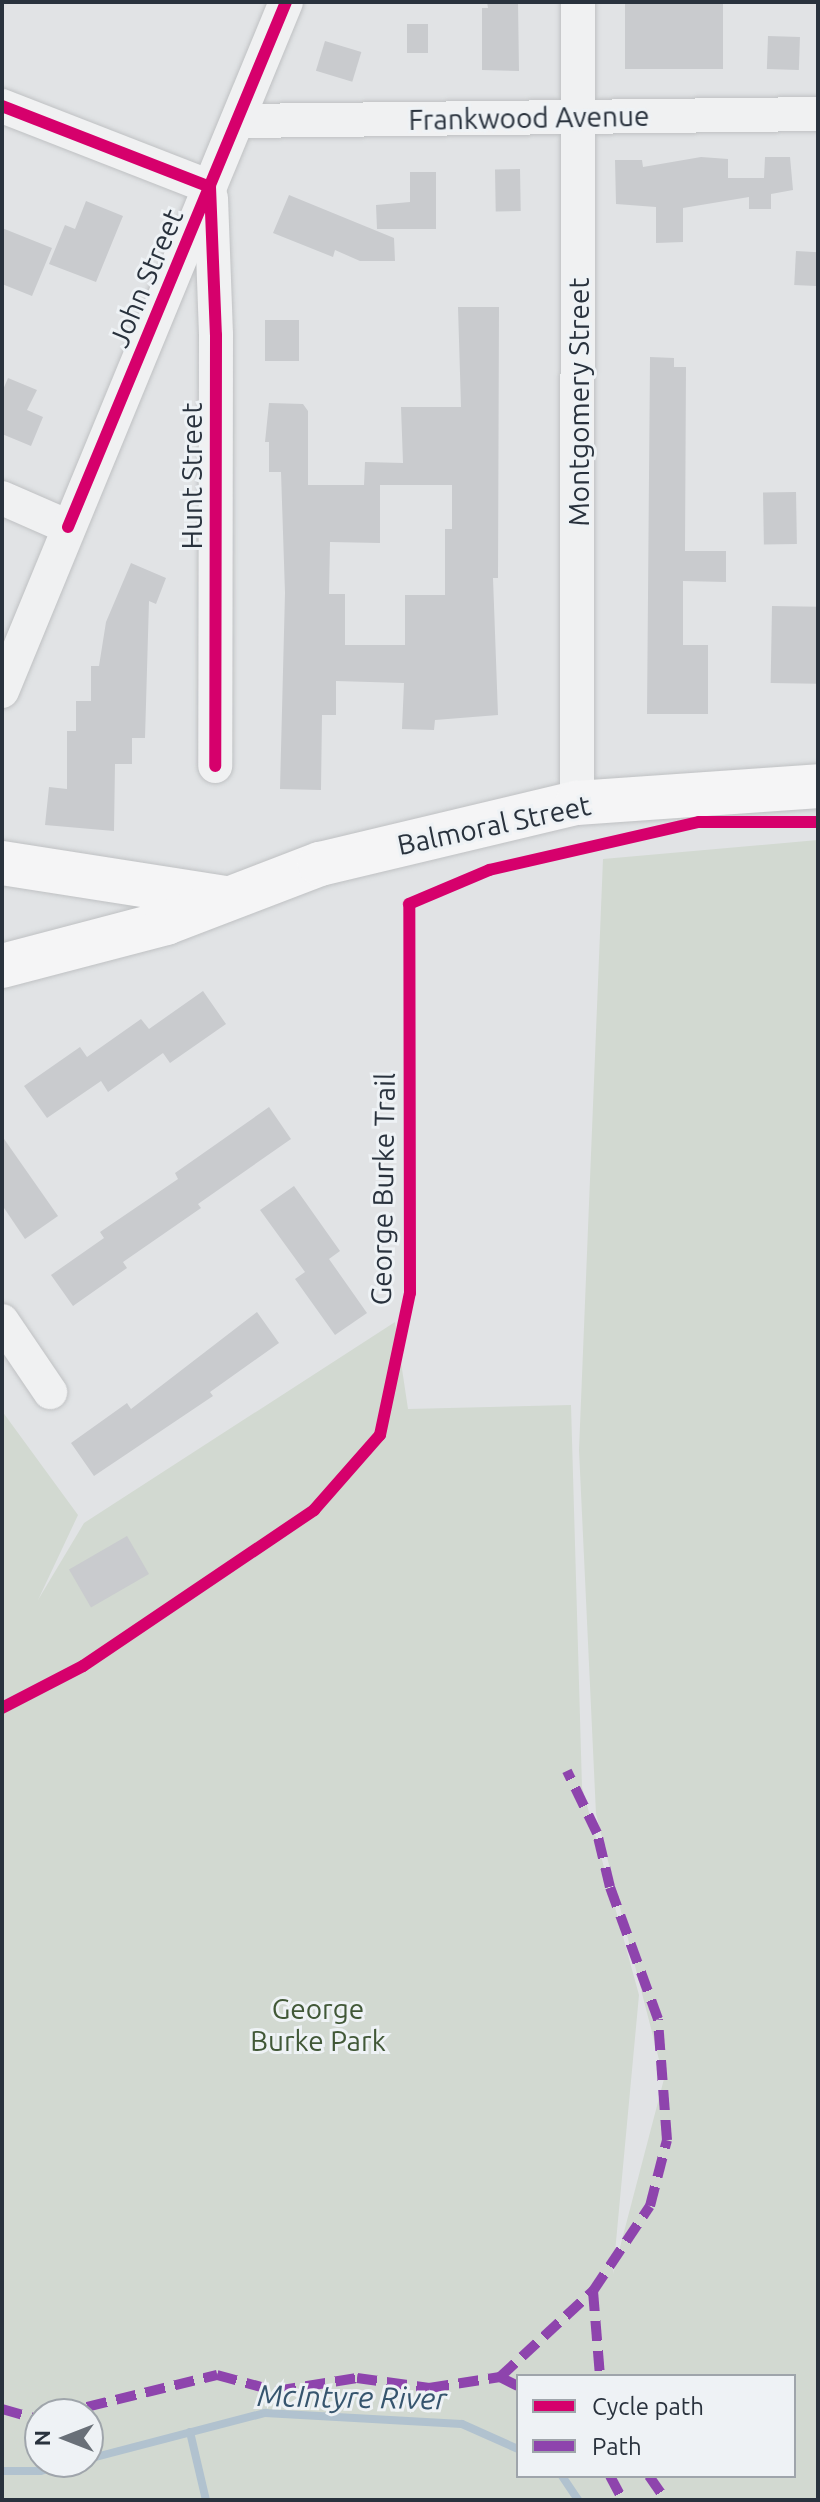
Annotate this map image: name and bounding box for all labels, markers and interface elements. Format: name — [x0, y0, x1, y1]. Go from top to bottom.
street label: Frankwood Avenue — [408, 99, 650, 137]
street label: John Street — [102, 204, 190, 352]
street label: Montgomery Street — [562, 277, 596, 527]
street label: Hunt Street — [175, 402, 209, 550]
street label: Balmoral Street — [394, 788, 594, 862]
street label: George Burke Trail — [364, 1072, 402, 1306]
park label: George Burke Park — [250, 1992, 386, 2058]
legend — [516, 2374, 796, 2478]
water label: McIntyre River — [257, 2377, 447, 2417]
text: Cycle path — [592, 2393, 704, 2420]
north arrow — [24, 2398, 104, 2478]
text: N — [29, 2430, 54, 2446]
text: Path — [592, 2433, 642, 2460]

